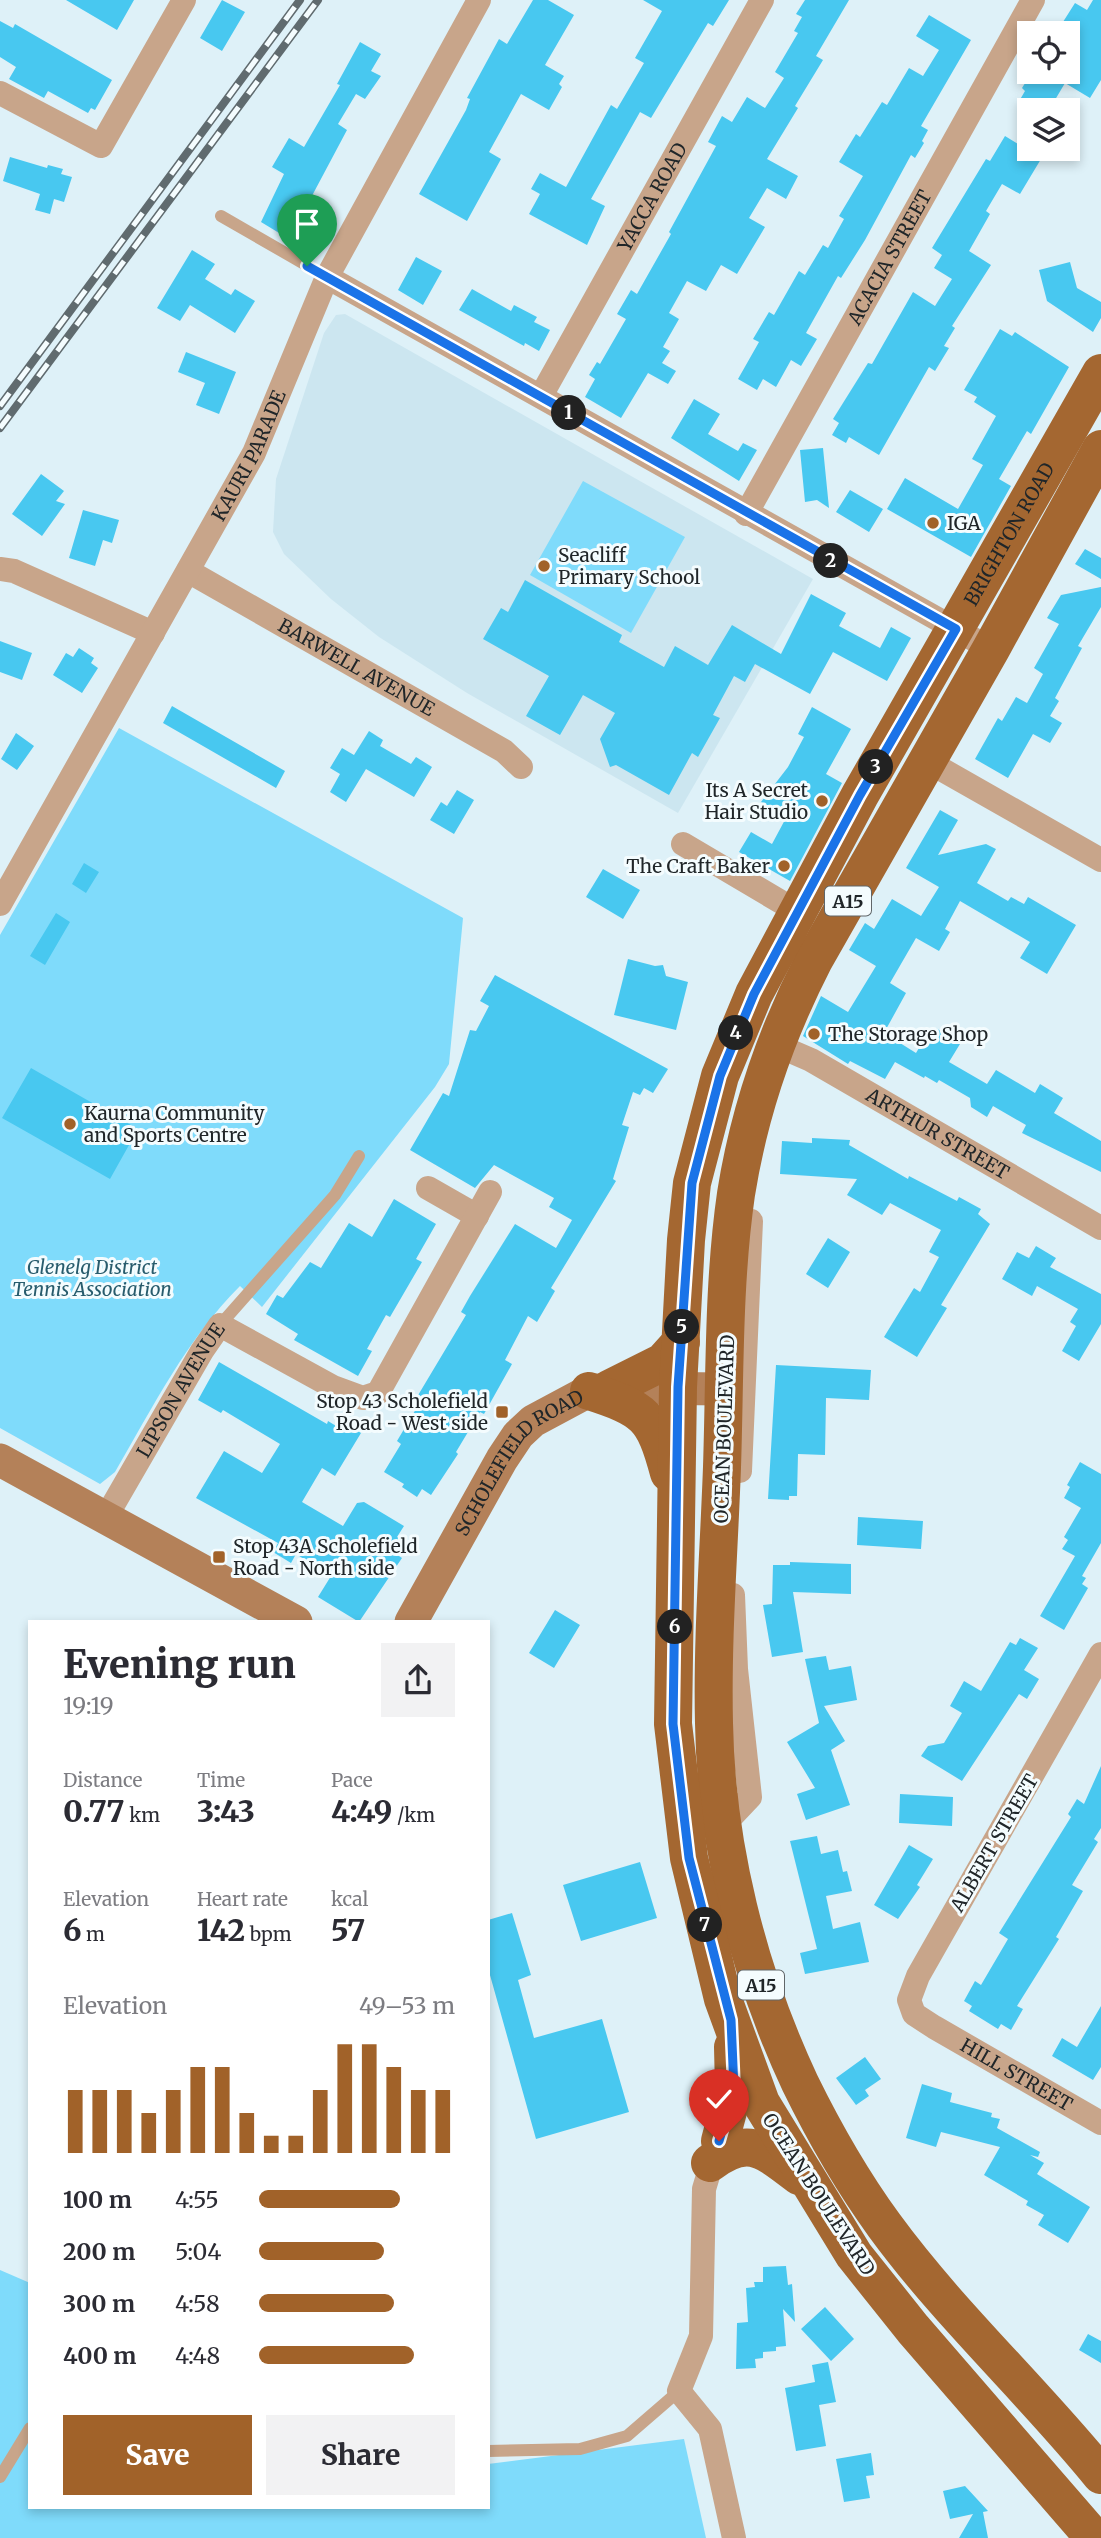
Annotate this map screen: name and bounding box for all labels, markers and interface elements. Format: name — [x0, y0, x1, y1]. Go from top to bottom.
map controls — [1017, 21, 1080, 161]
button: locate — [1017, 21, 1080, 84]
button: layers — [1017, 98, 1080, 161]
street label: YACCA ROAD — [612, 138, 692, 256]
street label: ACACIA STREET — [842, 186, 937, 330]
pin — [277, 194, 337, 266]
icon: arrive — [288, 205, 326, 243]
street label: KAURI PARADE — [206, 387, 291, 525]
pin: 1 — [552, 396, 586, 430]
text: 1 — [564, 400, 573, 424]
street label: BRIGHTON ROAD — [959, 458, 1059, 610]
place label: IGA — [947, 511, 981, 535]
marker: IGA — [925, 515, 941, 531]
place label: Seacliff Primary School — [558, 543, 700, 589]
pin: 2 — [814, 544, 848, 578]
text: 2 — [825, 548, 836, 572]
marker: Seacliff Primary School — [536, 558, 552, 574]
street label: BARWELL AVENUE — [274, 613, 439, 721]
pin: 3 — [858, 750, 894, 784]
text: 3 — [870, 754, 881, 778]
place label: Its A Secret Hair Studio — [704, 778, 809, 824]
marker: Its A Secret Hair Studio — [814, 793, 830, 809]
place label: The Craft Baker — [626, 854, 770, 878]
marker: The Craft Baker — [776, 858, 792, 874]
road number: A15 — [825, 887, 871, 916]
pin: 4 — [718, 1016, 754, 1050]
text: 4 — [729, 1020, 742, 1044]
place label: The Storage Shop — [828, 1022, 988, 1046]
marker: The Storage Shop — [806, 1026, 822, 1042]
street label: ARTHUR STREET — [861, 1082, 1014, 1184]
place label: Kaurna Community and Sports Centre — [84, 1101, 265, 1147]
marker: Kaurna Community and Sports Centre — [62, 1116, 78, 1132]
park label: Glenelg District Tennis Association — [12, 1255, 172, 1301]
pin: 5 — [664, 1310, 700, 1344]
text: 5 — [676, 1314, 687, 1338]
street label: LIPSON AVENUE — [131, 1318, 230, 1462]
street label: OCEAN BOULEVARD — [709, 1334, 739, 1524]
street label: SCHOLEFIELD ROAD — [450, 1384, 588, 1540]
place label: Stop 43 Scholefield Road - West side — [316, 1389, 488, 1435]
marker: Stop 43 Scholefield Road - West side — [494, 1404, 510, 1420]
place label: Stop 43A Scholefield Road - North side — [233, 1534, 418, 1580]
marker: Stop 43A Scholefield Road - North side — [211, 1549, 227, 1565]
pin: 6 — [658, 1610, 692, 1644]
text: 6 — [669, 1614, 680, 1638]
text: Evening run — [63, 1641, 296, 1688]
button: share — [381, 1643, 455, 1717]
text: 19:19 — [63, 1691, 114, 1720]
text: Distance — [63, 1768, 142, 1792]
text: Time — [197, 1768, 245, 1792]
text: Pace — [331, 1768, 373, 1792]
street label: ALBERT STREET — [944, 1770, 1043, 1917]
text: 0.77 — [63, 1792, 125, 1830]
text: 3:43 — [197, 1792, 255, 1830]
text: 4:49 — [331, 1792, 392, 1830]
text: km — [125, 1803, 160, 1827]
text: /km — [392, 1803, 435, 1827]
text: Elevation — [63, 1887, 149, 1911]
text: Heart rate — [197, 1887, 288, 1911]
text: kcal — [331, 1887, 368, 1911]
pin: 7 — [688, 1908, 722, 1942]
text: 6 — [63, 1911, 82, 1949]
text: 142 — [197, 1911, 245, 1949]
text: 57 — [331, 1911, 365, 1949]
text: 7 — [699, 1912, 710, 1936]
text: m — [82, 1922, 105, 1946]
text: bpm — [245, 1922, 292, 1946]
road number: A15 — [738, 1970, 784, 1999]
text: Elevation — [63, 1991, 167, 2020]
text: 49–53 m — [359, 1991, 455, 2020]
street label: HILL STREET — [956, 2033, 1077, 2116]
pin — [689, 2069, 749, 2141]
icon: check — [700, 2080, 738, 2118]
street label: OCEAN BOULEVARD — [758, 2108, 880, 2280]
text: 100 m — [63, 2185, 132, 2214]
text: 4:55 — [175, 2185, 219, 2214]
text: 200 m — [63, 2237, 135, 2266]
text: 5:04 — [175, 2237, 221, 2266]
text: 300 m — [63, 2289, 135, 2318]
text: 4:58 — [175, 2289, 220, 2318]
text: 400 m — [63, 2341, 137, 2370]
text: 4:48 — [175, 2341, 220, 2370]
button: Save — [63, 2415, 252, 2495]
button: Share — [266, 2415, 455, 2495]

